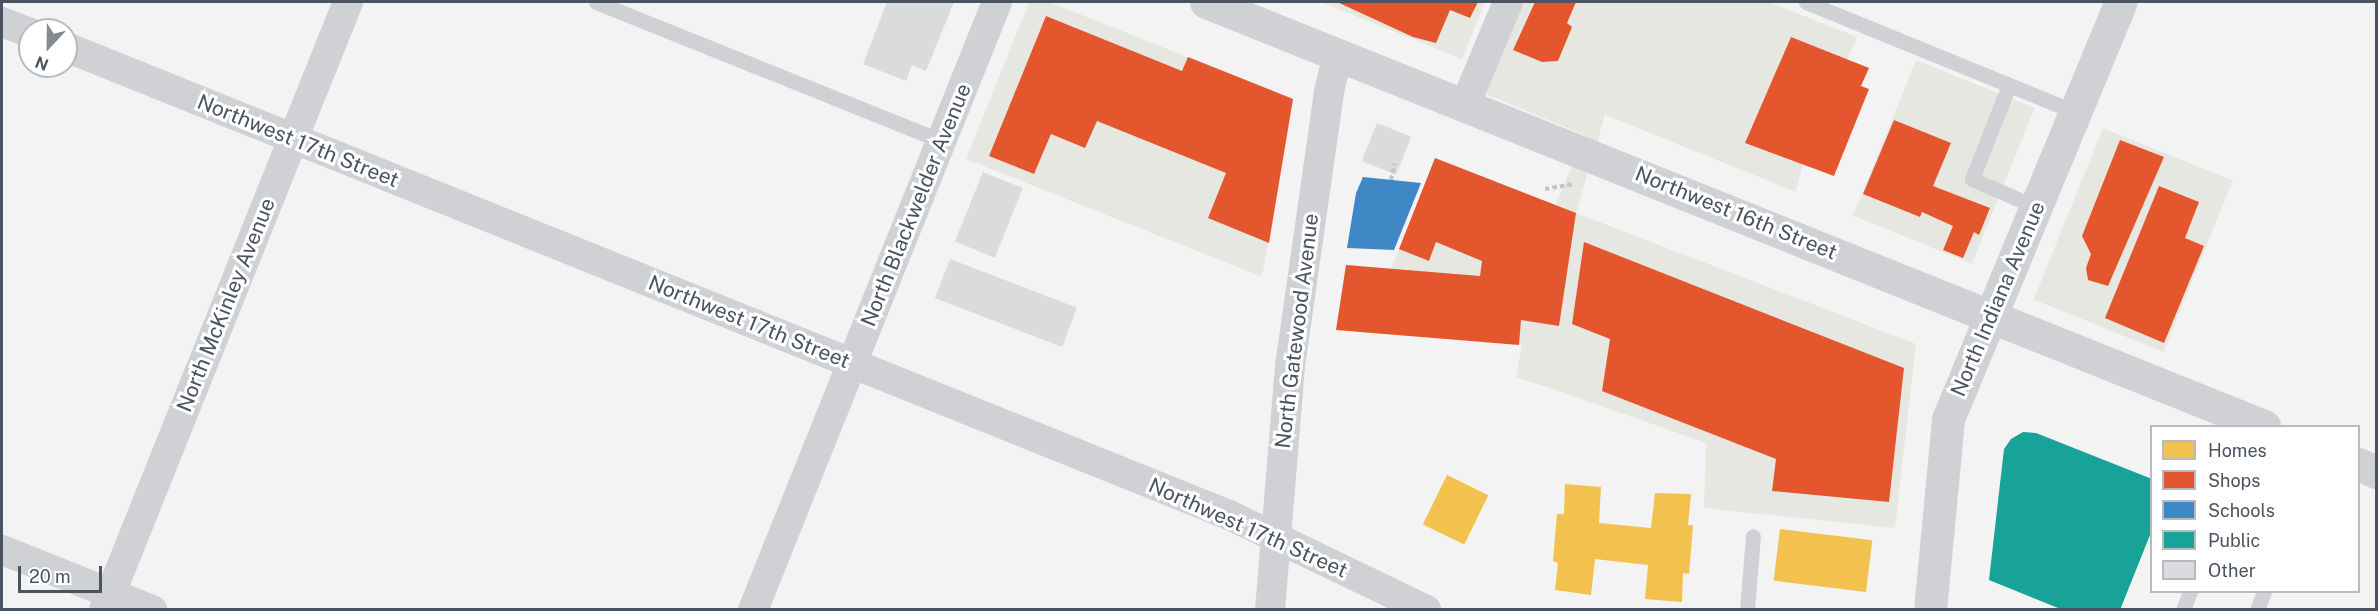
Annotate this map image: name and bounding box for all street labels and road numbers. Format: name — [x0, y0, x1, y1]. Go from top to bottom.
street label: North Blackwelder Avenue — [856, 80, 976, 330]
street label: Northwest 17th Street — [194, 89, 402, 193]
street label: Northwest 16th Street — [1631, 161, 1841, 265]
street label: North McKinley Avenue — [172, 194, 280, 416]
street label: North Indiana Avenue — [1946, 198, 2050, 400]
street label: North Gatewood Avenue — [1270, 212, 1324, 450]
street label: Northwest 17th Street — [645, 270, 853, 374]
street label: Northwest 17th Street — [1145, 473, 1351, 583]

